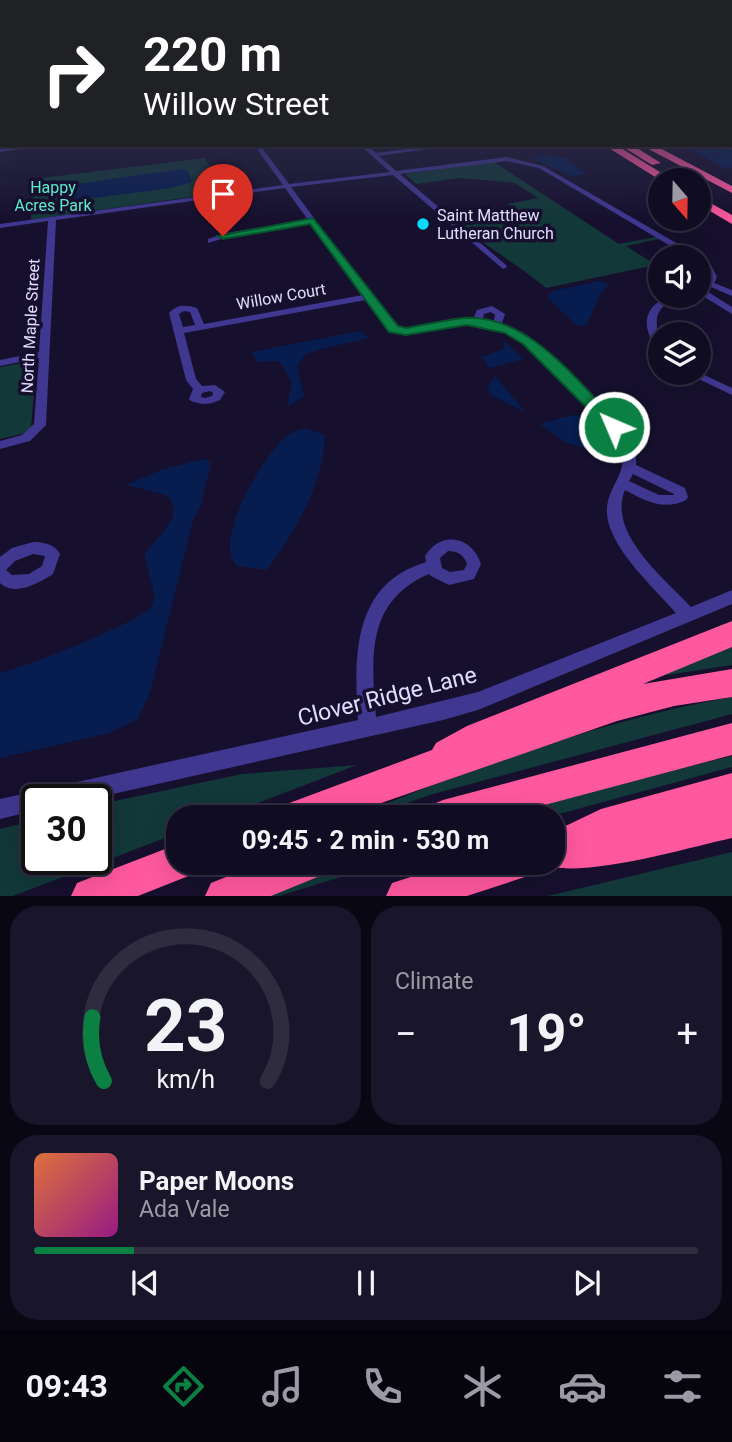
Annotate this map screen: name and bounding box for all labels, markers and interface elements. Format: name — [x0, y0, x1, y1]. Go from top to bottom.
text: 220 m — [143, 26, 282, 83]
icon: right — [28, 28, 119, 119]
text: Willow Street — [143, 85, 329, 123]
pin — [193, 164, 253, 236]
north arrow — [648, 168, 710, 231]
map controls — [648, 168, 711, 385]
icon: arrive — [204, 175, 242, 213]
park label: Happy Acres Park — [14, 178, 92, 215]
place label: Saint Matthew Lutheran Church — [437, 206, 554, 243]
marker: Saint Matthew Lutheran Church — [415, 216, 431, 232]
button: sound — [648, 245, 711, 308]
street label: North Maple Street — [17, 258, 44, 394]
street label: Willow Court — [235, 279, 327, 314]
button: layers — [648, 322, 711, 385]
position arrow — [577, 390, 651, 464]
street label: Clover Ridge Lane — [295, 661, 479, 732]
speed limit sign: 30 — [21, 784, 112, 875]
text: 09:45 · 2 min · 530 m — [242, 825, 489, 855]
text: Climate — [395, 968, 474, 995]
text: 23 — [144, 984, 227, 1070]
text: 19° — [507, 1003, 587, 1064]
text: − — [395, 1012, 417, 1056]
text: + — [676, 1012, 698, 1056]
text: km/h — [156, 1065, 215, 1094]
text: Paper Moons — [139, 1166, 294, 1196]
text: Ada Vale — [139, 1196, 230, 1223]
icon: previous — [126, 1264, 164, 1302]
icon: pause — [347, 1264, 385, 1302]
icon: next — [568, 1264, 606, 1302]
icon: directions — [159, 1362, 208, 1411]
icon: music — [258, 1362, 307, 1411]
icon: phone — [358, 1362, 407, 1411]
icon: climate — [458, 1362, 507, 1411]
icon: car — [558, 1362, 607, 1411]
icon: filters — [658, 1362, 707, 1411]
text: 09:43 — [25, 1367, 108, 1405]

